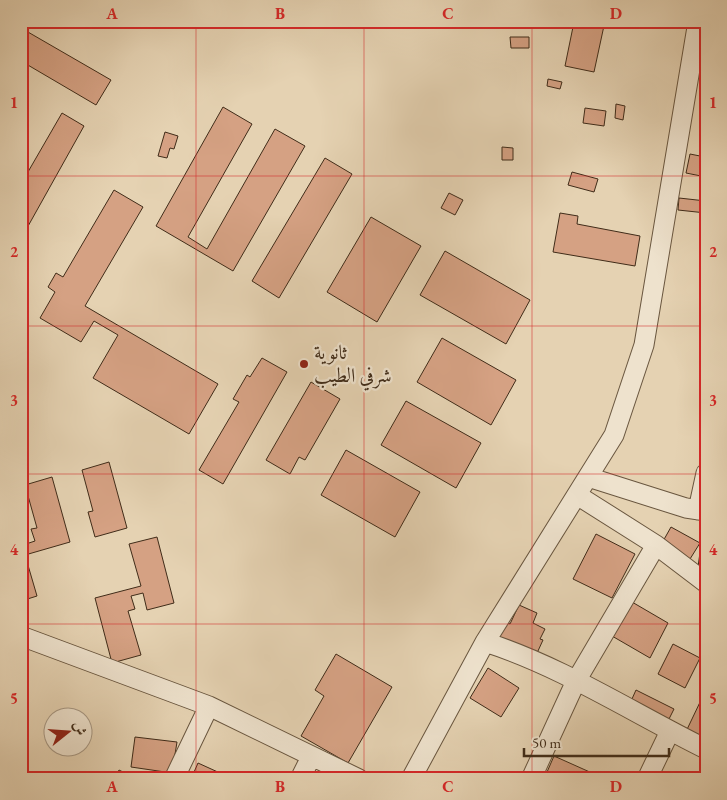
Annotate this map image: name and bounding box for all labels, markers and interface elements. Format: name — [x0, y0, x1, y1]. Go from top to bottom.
text: A — [105, 3, 118, 24]
text: B — [275, 3, 285, 24]
text: C — [442, 3, 454, 24]
text: D — [610, 3, 622, 24]
text: 1 — [10, 92, 18, 113]
text: 1 — [709, 92, 717, 113]
text: 2 — [10, 241, 19, 262]
text: 2 — [709, 241, 718, 262]
place label: ثانوية شرفي الطيب — [314, 339, 392, 391]
marker: ثانوية شرفي الطيب — [298, 358, 310, 370]
text: 3 — [10, 390, 18, 411]
text: 3 — [709, 390, 717, 411]
text: 4 — [10, 539, 19, 560]
text: 4 — [709, 539, 718, 560]
text: 5 — [10, 688, 18, 709]
text: 5 — [709, 688, 717, 709]
north arrow — [42, 708, 92, 758]
text: ش — [70, 719, 91, 738]
scale bar — [524, 725, 670, 757]
text: 50 m — [532, 733, 561, 752]
text: A — [105, 776, 118, 797]
text: B — [275, 776, 285, 797]
text: C — [442, 776, 454, 797]
text: D — [610, 776, 622, 797]

